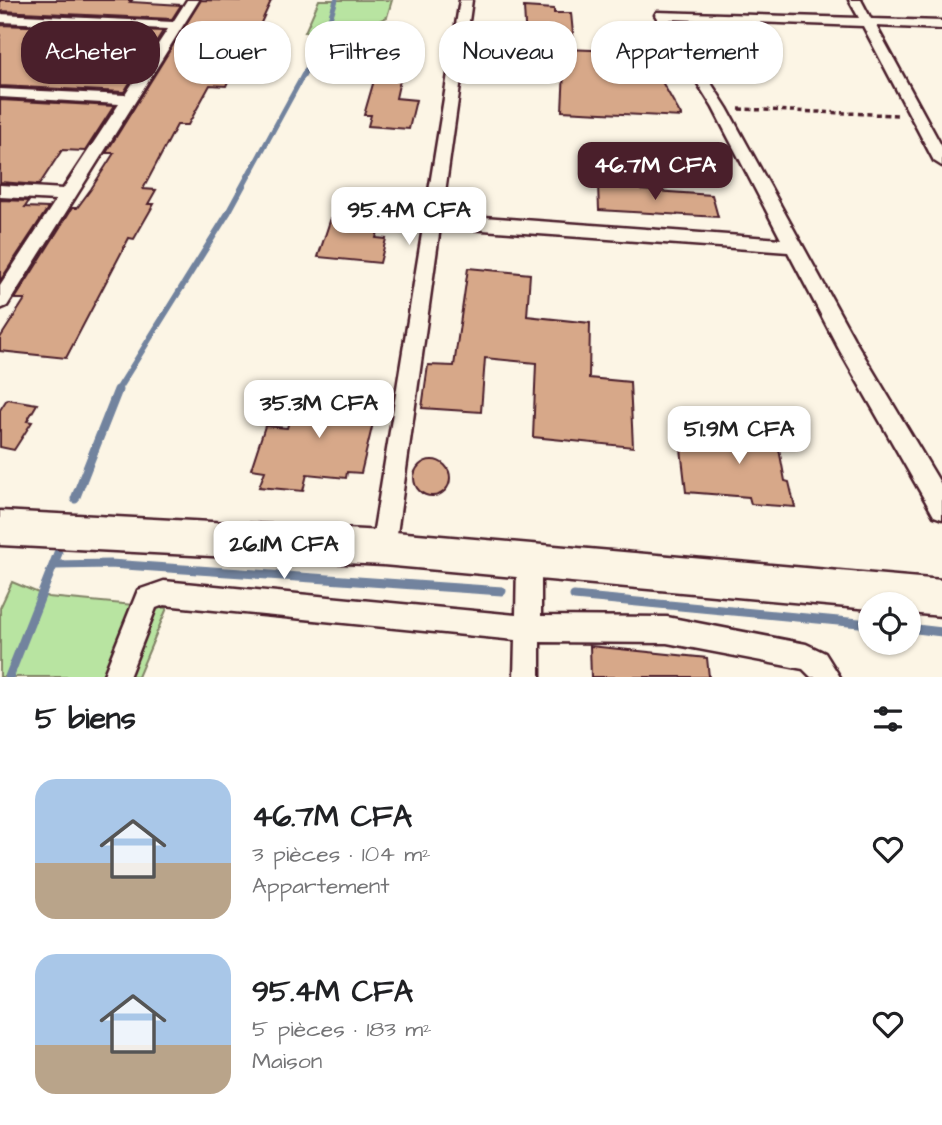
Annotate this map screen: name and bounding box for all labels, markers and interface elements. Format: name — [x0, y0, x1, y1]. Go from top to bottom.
chip: Acheter — [21, 21, 160, 84]
chip: Louer — [174, 21, 291, 84]
chip: Filtres — [305, 21, 425, 84]
chip: Nouveau — [439, 21, 577, 84]
chip: Appartement — [591, 21, 783, 84]
pin: 46.7M CFA — [575, 142, 735, 202]
text: 46.7M CFA — [594, 149, 716, 181]
pin: 95.4M CFA — [329, 188, 489, 247]
text: 95.4M CFA — [347, 194, 471, 226]
pin: 35.3M CFA — [239, 380, 399, 440]
text: 35.3M CFA — [260, 387, 378, 419]
pin: 51.9M CFA — [659, 406, 819, 466]
text: 51.9M CFA — [684, 413, 794, 445]
pin: 26.1M CFA — [204, 522, 364, 581]
text: 26.1M CFA — [230, 528, 338, 560]
map controls — [858, 592, 921, 655]
button: locate — [858, 592, 921, 655]
text: 5 biens — [35, 698, 136, 740]
icon: filters — [869, 700, 907, 738]
text: 46.7M CFA — [252, 796, 412, 838]
icon: home — [91, 807, 175, 891]
icon: heart — [869, 830, 907, 868]
text: 3 pièces · 104 m² — [252, 838, 431, 870]
text: Appartement — [252, 870, 390, 902]
text: 95.4M CFA — [252, 971, 413, 1013]
icon: home — [91, 982, 175, 1066]
icon: heart — [869, 1005, 907, 1043]
text: 5 pièces · 183 m² — [252, 1013, 432, 1045]
text: Maison — [252, 1045, 322, 1077]

